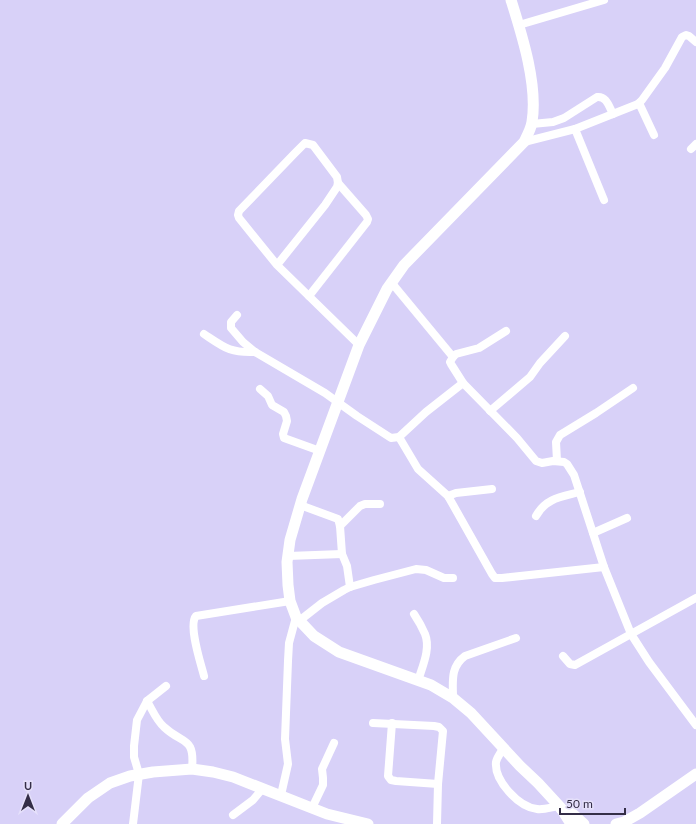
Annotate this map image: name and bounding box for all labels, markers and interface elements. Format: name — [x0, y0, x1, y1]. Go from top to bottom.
north arrow — [8, 776, 48, 816]
text: U — [24, 779, 32, 792]
scale bar — [560, 790, 625, 816]
text: 50 m — [566, 796, 593, 811]

